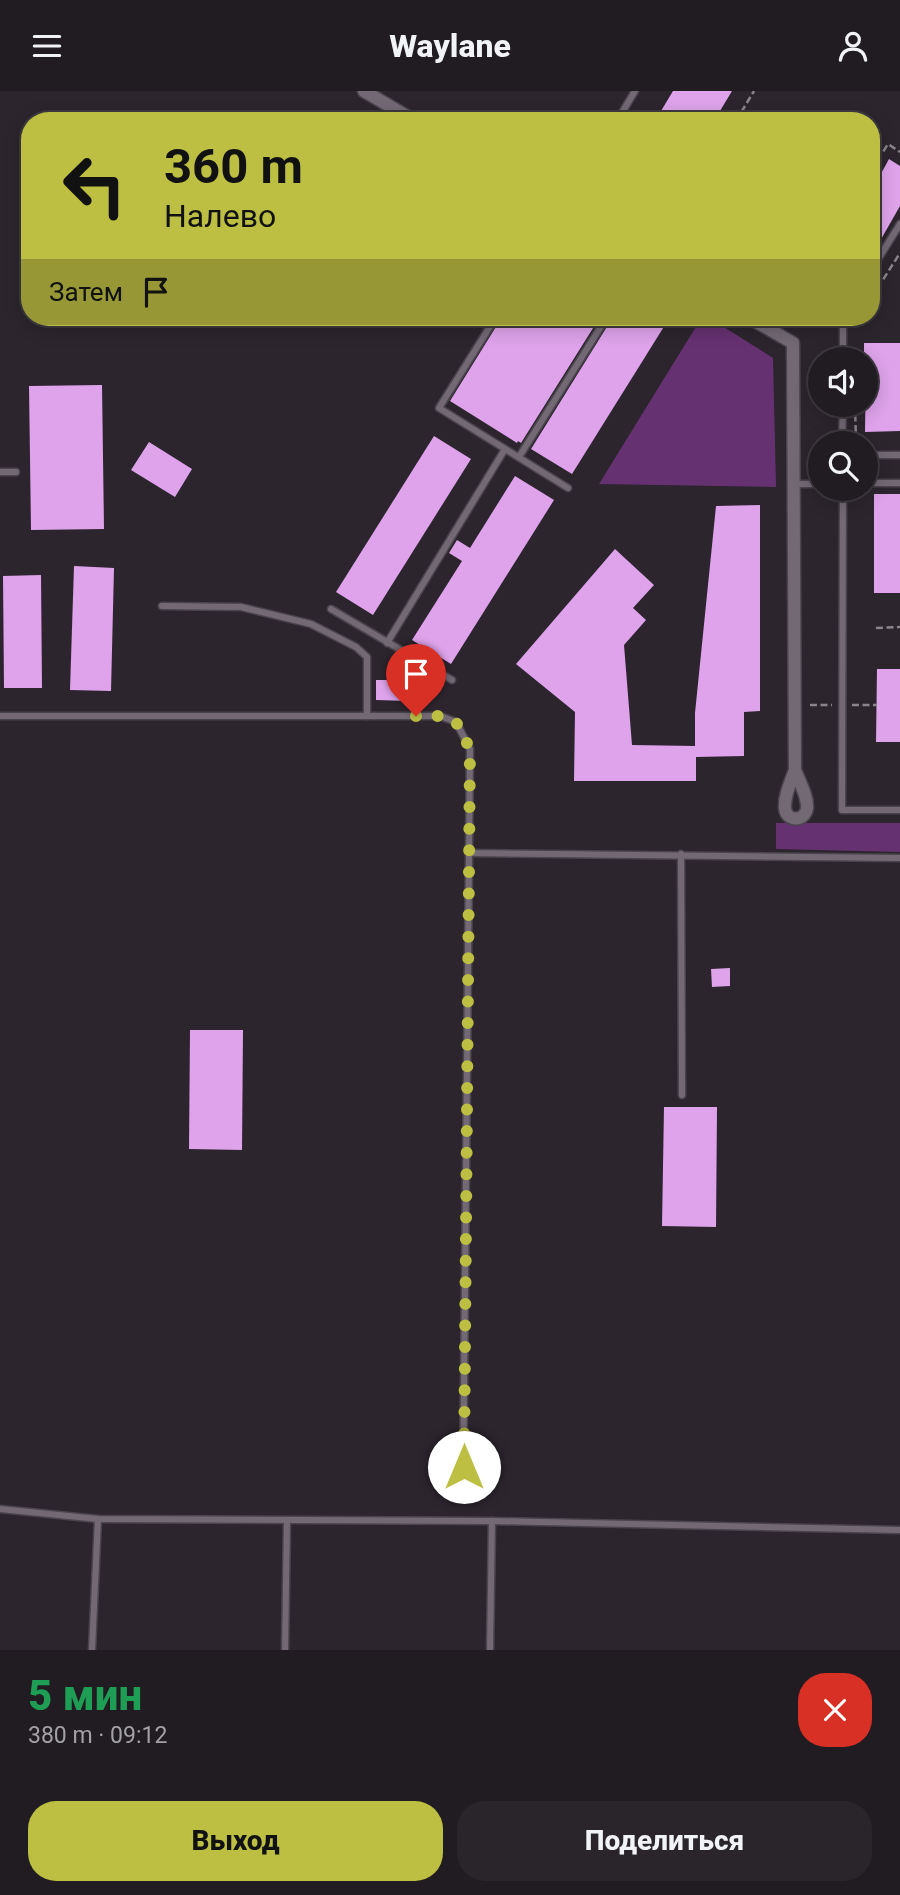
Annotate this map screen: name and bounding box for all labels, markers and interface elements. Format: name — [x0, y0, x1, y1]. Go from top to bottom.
icon: menu — [28, 27, 66, 65]
text: Waylane — [389, 27, 511, 65]
icon: person — [834, 27, 872, 65]
text: 360 m — [164, 138, 303, 195]
icon: left — [49, 140, 140, 231]
text: Налево — [164, 197, 276, 235]
icon: arrive — [137, 273, 175, 311]
text: Затем — [49, 277, 123, 307]
map controls — [808, 347, 878, 501]
button: sound — [808, 347, 878, 417]
button: search — [808, 431, 878, 501]
pin — [386, 644, 446, 716]
icon: arrive — [397, 655, 435, 693]
position arrow — [427, 1430, 501, 1504]
text: 5 мин — [28, 1671, 142, 1720]
button: close — [798, 1673, 872, 1747]
text: 380 m · 09:12 — [28, 1722, 167, 1749]
button: Выход — [28, 1801, 443, 1881]
button: Поделиться — [457, 1801, 872, 1881]

